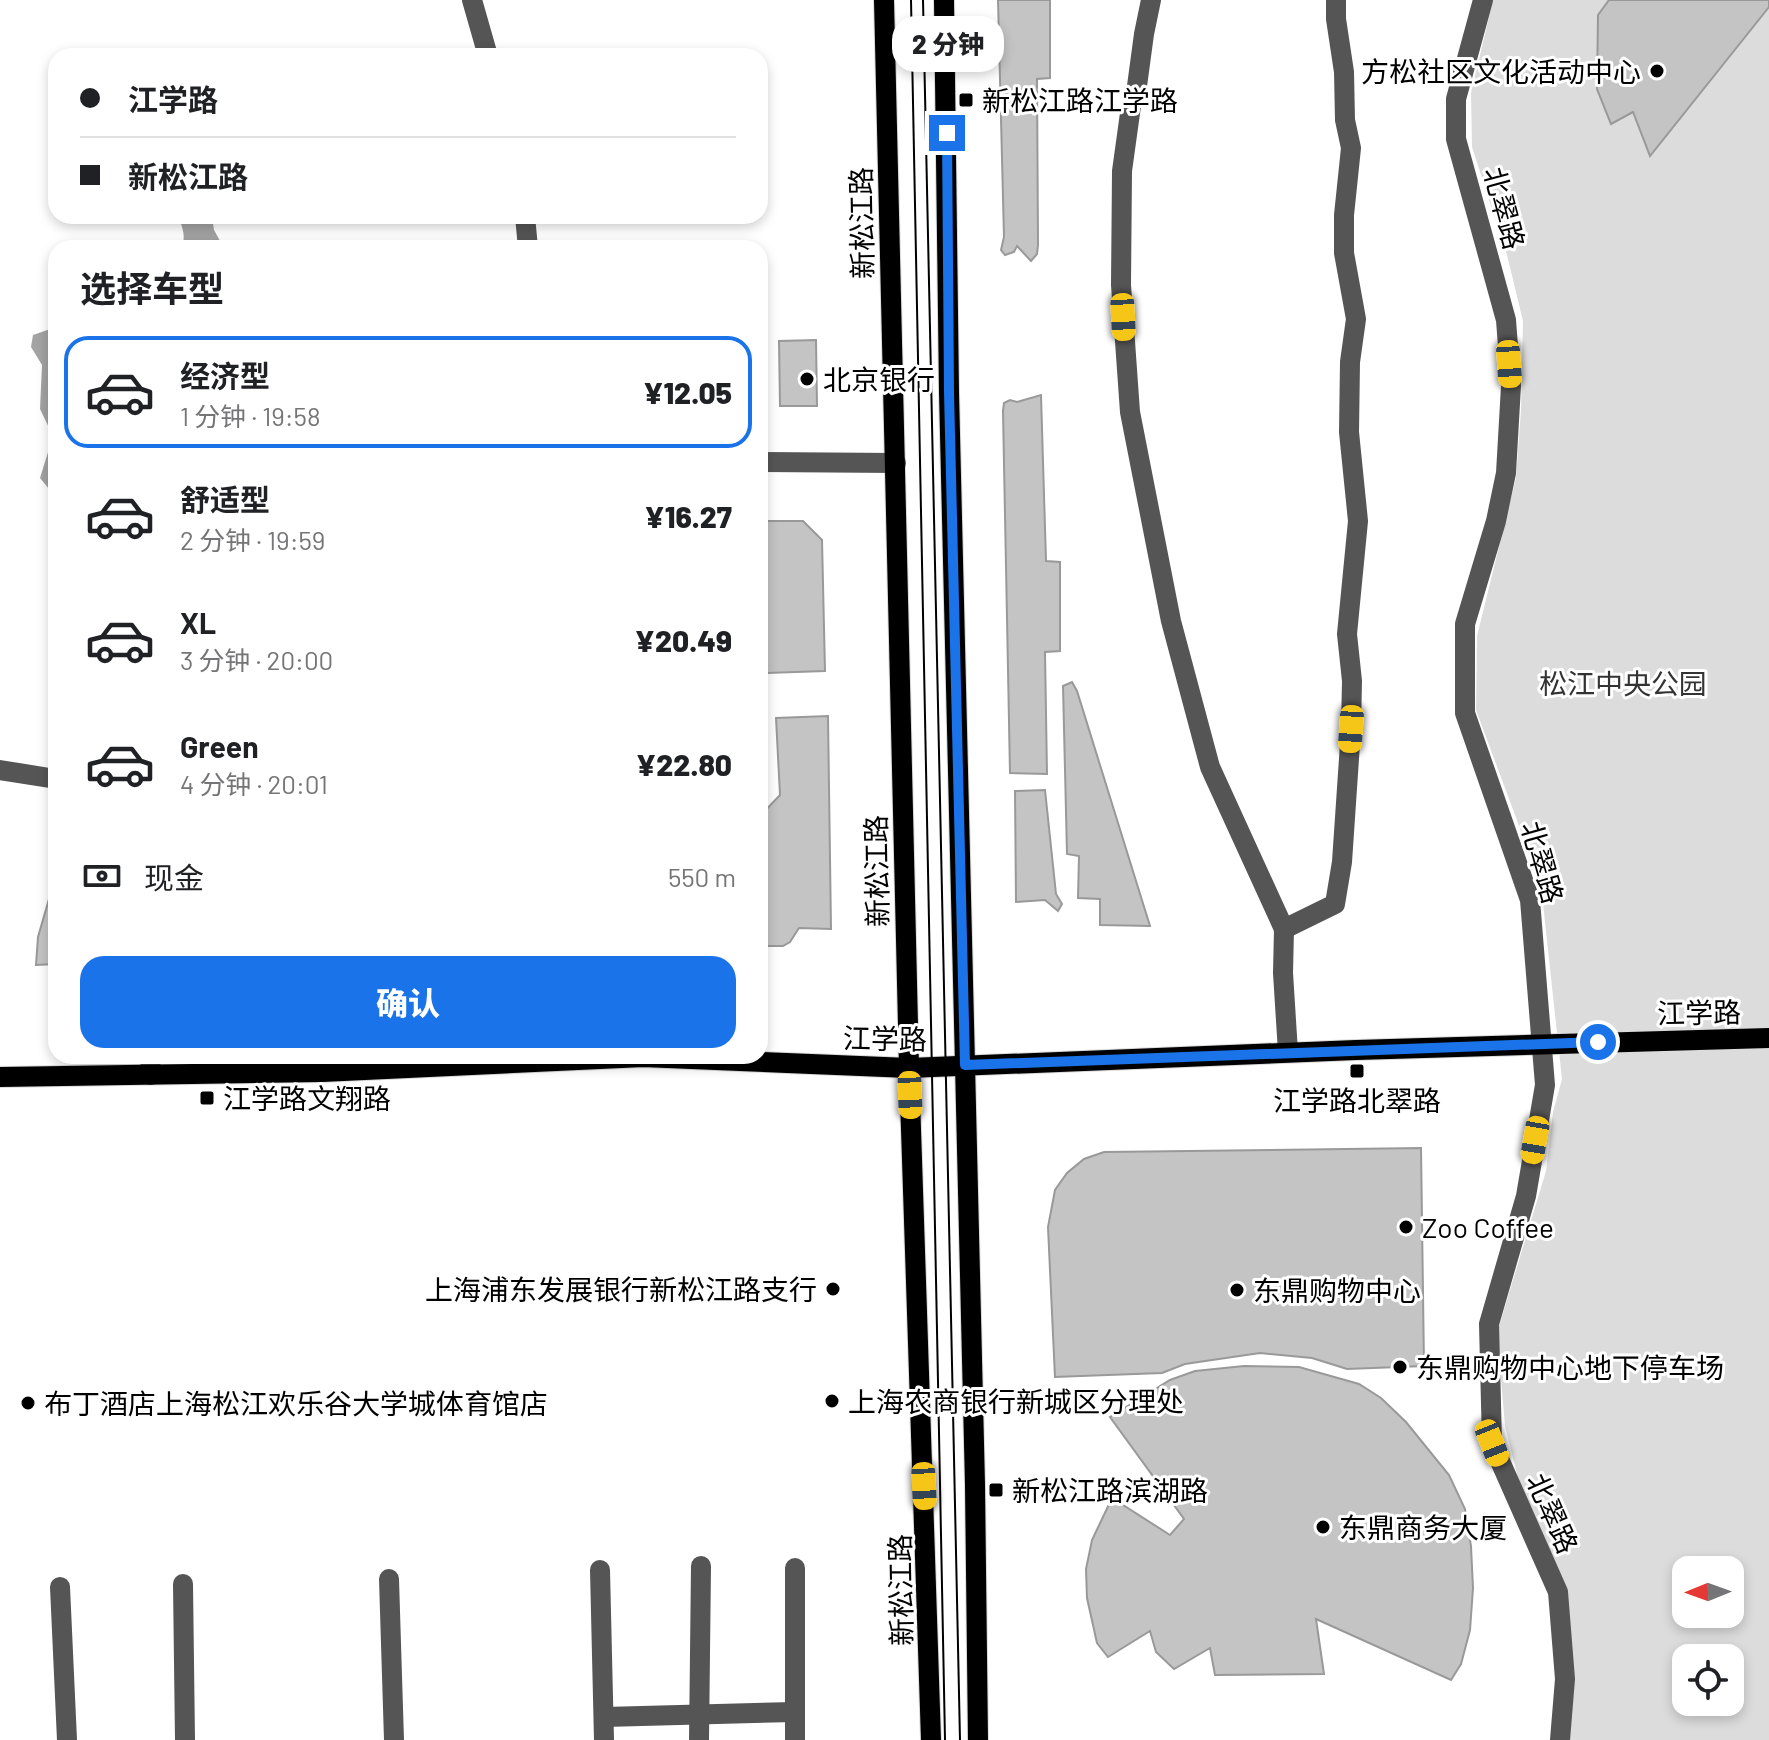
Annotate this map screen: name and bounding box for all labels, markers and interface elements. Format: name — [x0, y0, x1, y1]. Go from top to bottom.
callout: 2 分钟 — [891, 17, 1003, 73]
text: 2 分钟 — [912, 28, 984, 59]
place label: 方松社区文化活动中心 — [1361, 54, 1641, 88]
marker: 方松社区文化活动中心 — [1648, 62, 1666, 80]
text: 江学路 — [128, 81, 218, 117]
place label: 新松江路江学路 — [982, 83, 1178, 117]
marker: 新松江路江学路 — [957, 91, 975, 109]
route end — [929, 115, 965, 151]
text: 新松江路 — [128, 158, 248, 194]
street label: 北翠路 — [1478, 163, 1532, 253]
street label: 新松江路 — [843, 167, 879, 279]
text: 选择车型 — [80, 266, 224, 309]
car — [1110, 292, 1136, 342]
car — [1495, 339, 1523, 389]
icon: car — [84, 356, 156, 428]
text: 经济型 — [180, 357, 270, 393]
place label: 北京银行 — [823, 362, 935, 396]
marker: 北京银行 — [798, 370, 816, 388]
text: ¥12.05 — [643, 374, 732, 410]
text: 1 分钟 · 19:58 — [180, 400, 321, 431]
icon: car — [84, 480, 156, 552]
text: 舒适型 — [180, 481, 270, 517]
text: ¥16.27 — [644, 498, 732, 534]
text: 2 分钟 · 19:59 — [180, 524, 325, 555]
icon: car — [84, 604, 156, 676]
text: XL — [180, 604, 216, 640]
text: ¥20.49 — [635, 622, 732, 658]
text: 3 分钟 · 20:00 — [180, 644, 333, 675]
park label: 松江中央公园 — [1539, 666, 1707, 700]
car — [1337, 704, 1365, 754]
icon: car — [84, 728, 156, 800]
text: Green — [180, 728, 259, 764]
text: ¥22.80 — [636, 746, 732, 782]
text: 4 分钟 · 20:01 — [180, 768, 328, 799]
street label: 新松江路 — [858, 815, 894, 927]
street label: 北翠路 — [1515, 817, 1571, 907]
icon: cash — [80, 854, 124, 898]
text: 现金 — [144, 859, 204, 895]
text: 550 m — [668, 861, 736, 892]
button: 确认 — [80, 956, 736, 1048]
street label: 江学路 — [1657, 994, 1741, 1030]
street label: 江学路 — [843, 1020, 927, 1056]
route start — [1580, 1024, 1616, 1060]
marker: 江学路北翠路 — [1348, 1062, 1366, 1080]
car — [897, 1071, 923, 1119]
place label: 江学路文翔路 — [223, 1081, 391, 1115]
place label: 江学路北翠路 — [1273, 1083, 1441, 1117]
marker: 江学路文翔路 — [198, 1089, 216, 1107]
car — [1519, 1114, 1551, 1166]
place label: Zoo Coffee — [1422, 1210, 1554, 1244]
marker: Zoo Coffee — [1397, 1218, 1415, 1236]
place label: 上海浦东发展银行新松江路支行 — [425, 1272, 817, 1306]
place label: 东鼎购物中心 — [1253, 1273, 1421, 1307]
marker: 上海浦东发展银行新松江路支行 — [824, 1280, 842, 1298]
marker: 东鼎购物中心 — [1228, 1281, 1246, 1299]
place label: 东鼎购物中心地下停车场 — [1416, 1350, 1724, 1384]
marker: 东鼎购物中心地下停车场 — [1391, 1358, 1409, 1376]
place label: 上海农商银行新城区分理处 — [848, 1384, 1184, 1418]
place label: 布丁酒店上海松江欢乐谷大学城体育馆店 — [44, 1386, 548, 1420]
marker: 上海农商银行新城区分理处 — [823, 1392, 841, 1410]
marker: 布丁酒店上海松江欢乐谷大学城体育馆店 — [19, 1394, 37, 1412]
car — [1472, 1416, 1512, 1470]
car — [911, 1461, 937, 1511]
street label: 北翠路 — [1520, 1468, 1586, 1558]
place label: 新松江路滨湖路 — [1012, 1473, 1208, 1507]
marker: 新松江路滨湖路 — [987, 1481, 1005, 1499]
place label: 东鼎商务大厦 — [1339, 1510, 1507, 1544]
marker: 东鼎商务大厦 — [1314, 1518, 1332, 1536]
street label: 新松江路 — [882, 1534, 918, 1646]
north arrow — [1672, 1556, 1744, 1628]
map controls — [1672, 1556, 1744, 1716]
button: locate — [1672, 1644, 1744, 1716]

